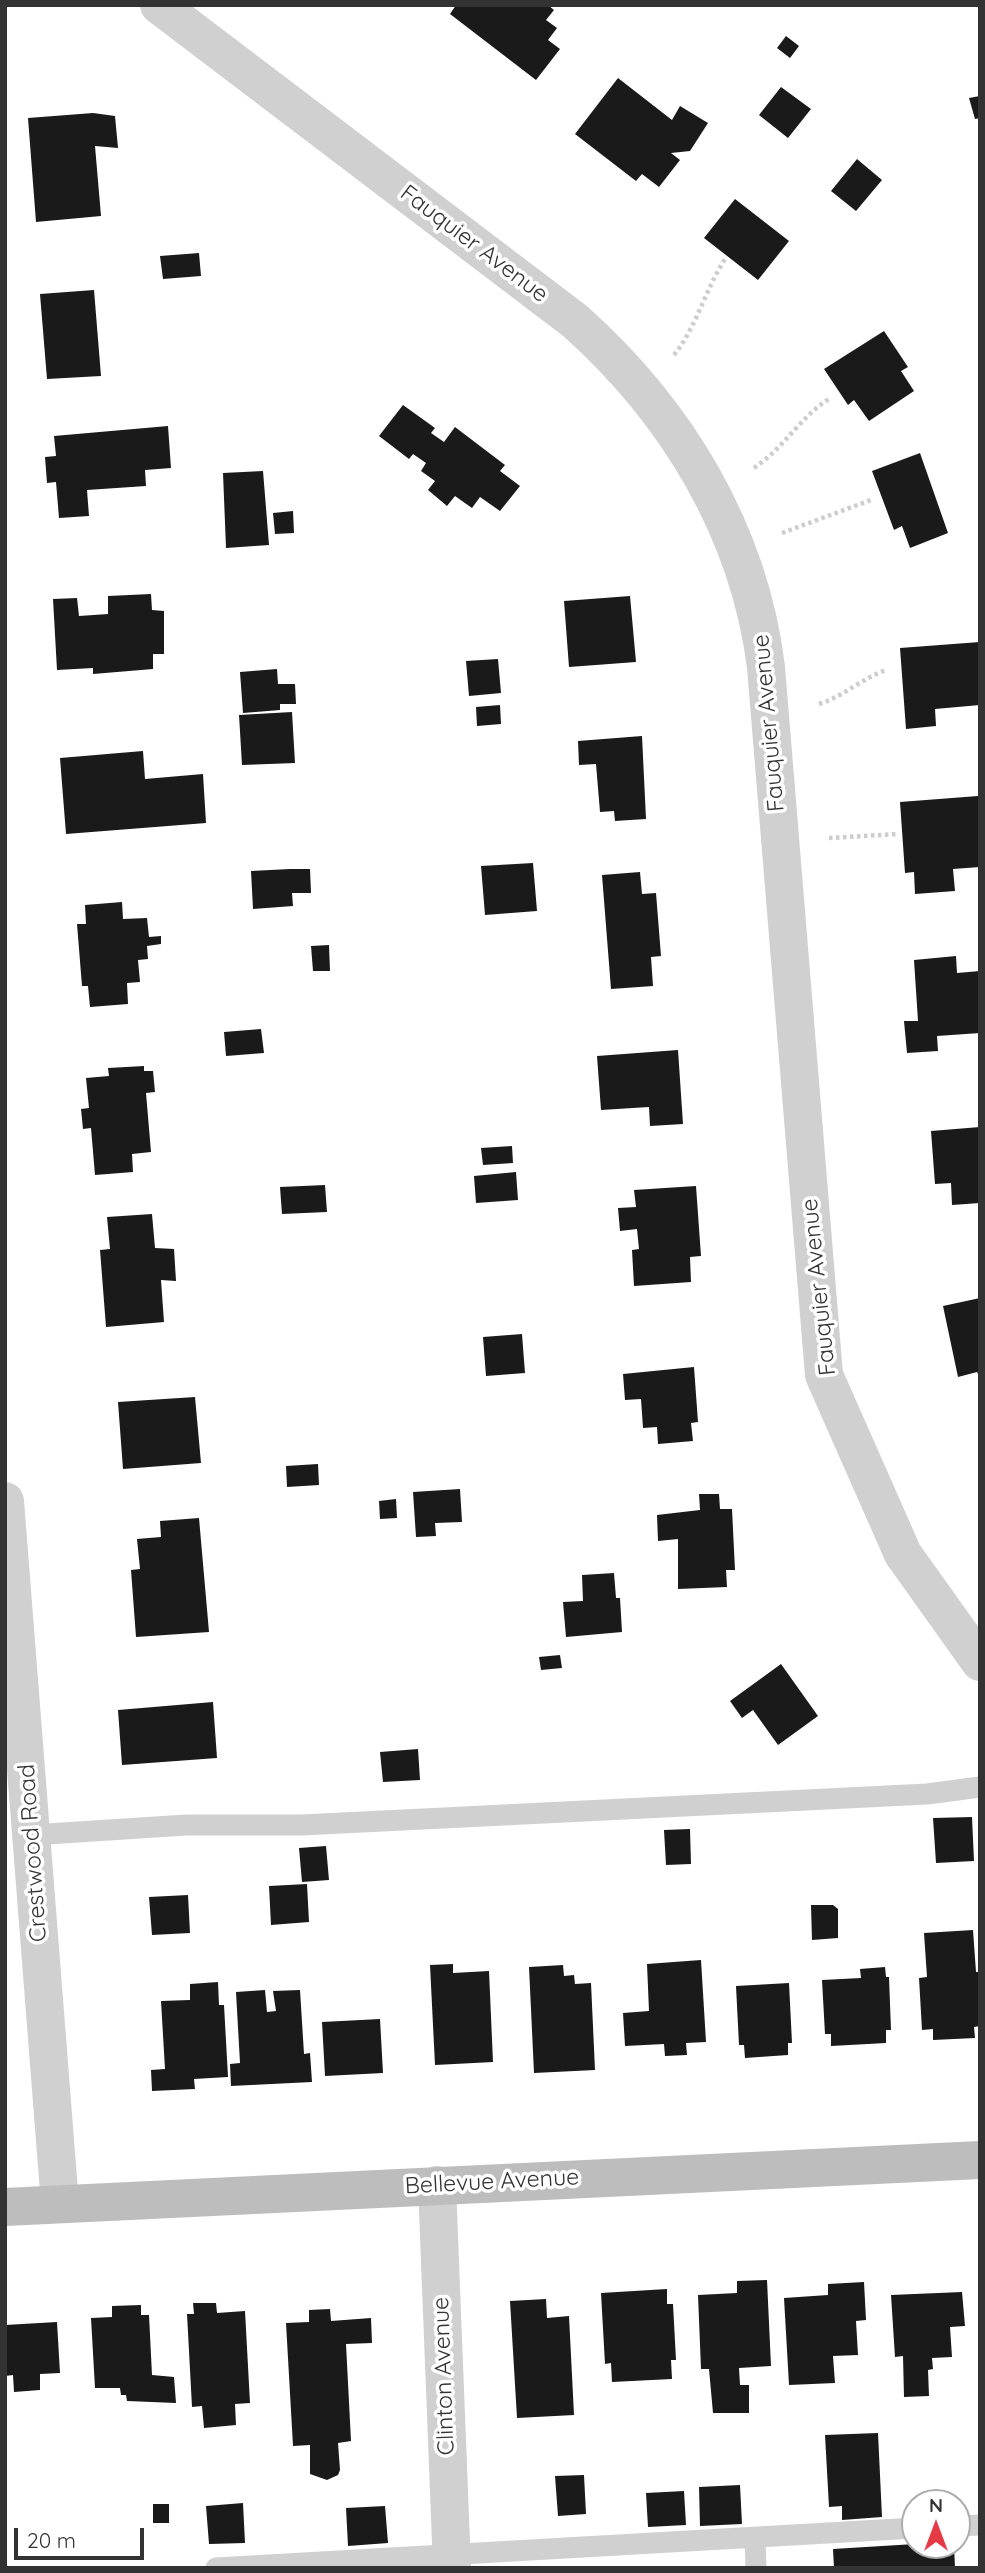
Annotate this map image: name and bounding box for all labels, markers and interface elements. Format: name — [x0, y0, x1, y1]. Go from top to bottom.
street label: Fauquier Avenue — [395, 179, 553, 309]
street label: Fauquier Avenue — [747, 633, 791, 813]
street label: Fauquier Avenue — [796, 1197, 842, 1377]
street label: Crestwood Road — [13, 1763, 53, 1943]
street label: Bellevue Avenue — [404, 2164, 580, 2200]
street label: Clinton Avenue — [427, 2296, 461, 2456]
north arrow — [901, 2489, 971, 2559]
text: N — [929, 2493, 943, 2517]
scale bar — [18, 2514, 147, 2558]
text: 20 m — [27, 2527, 76, 2553]

